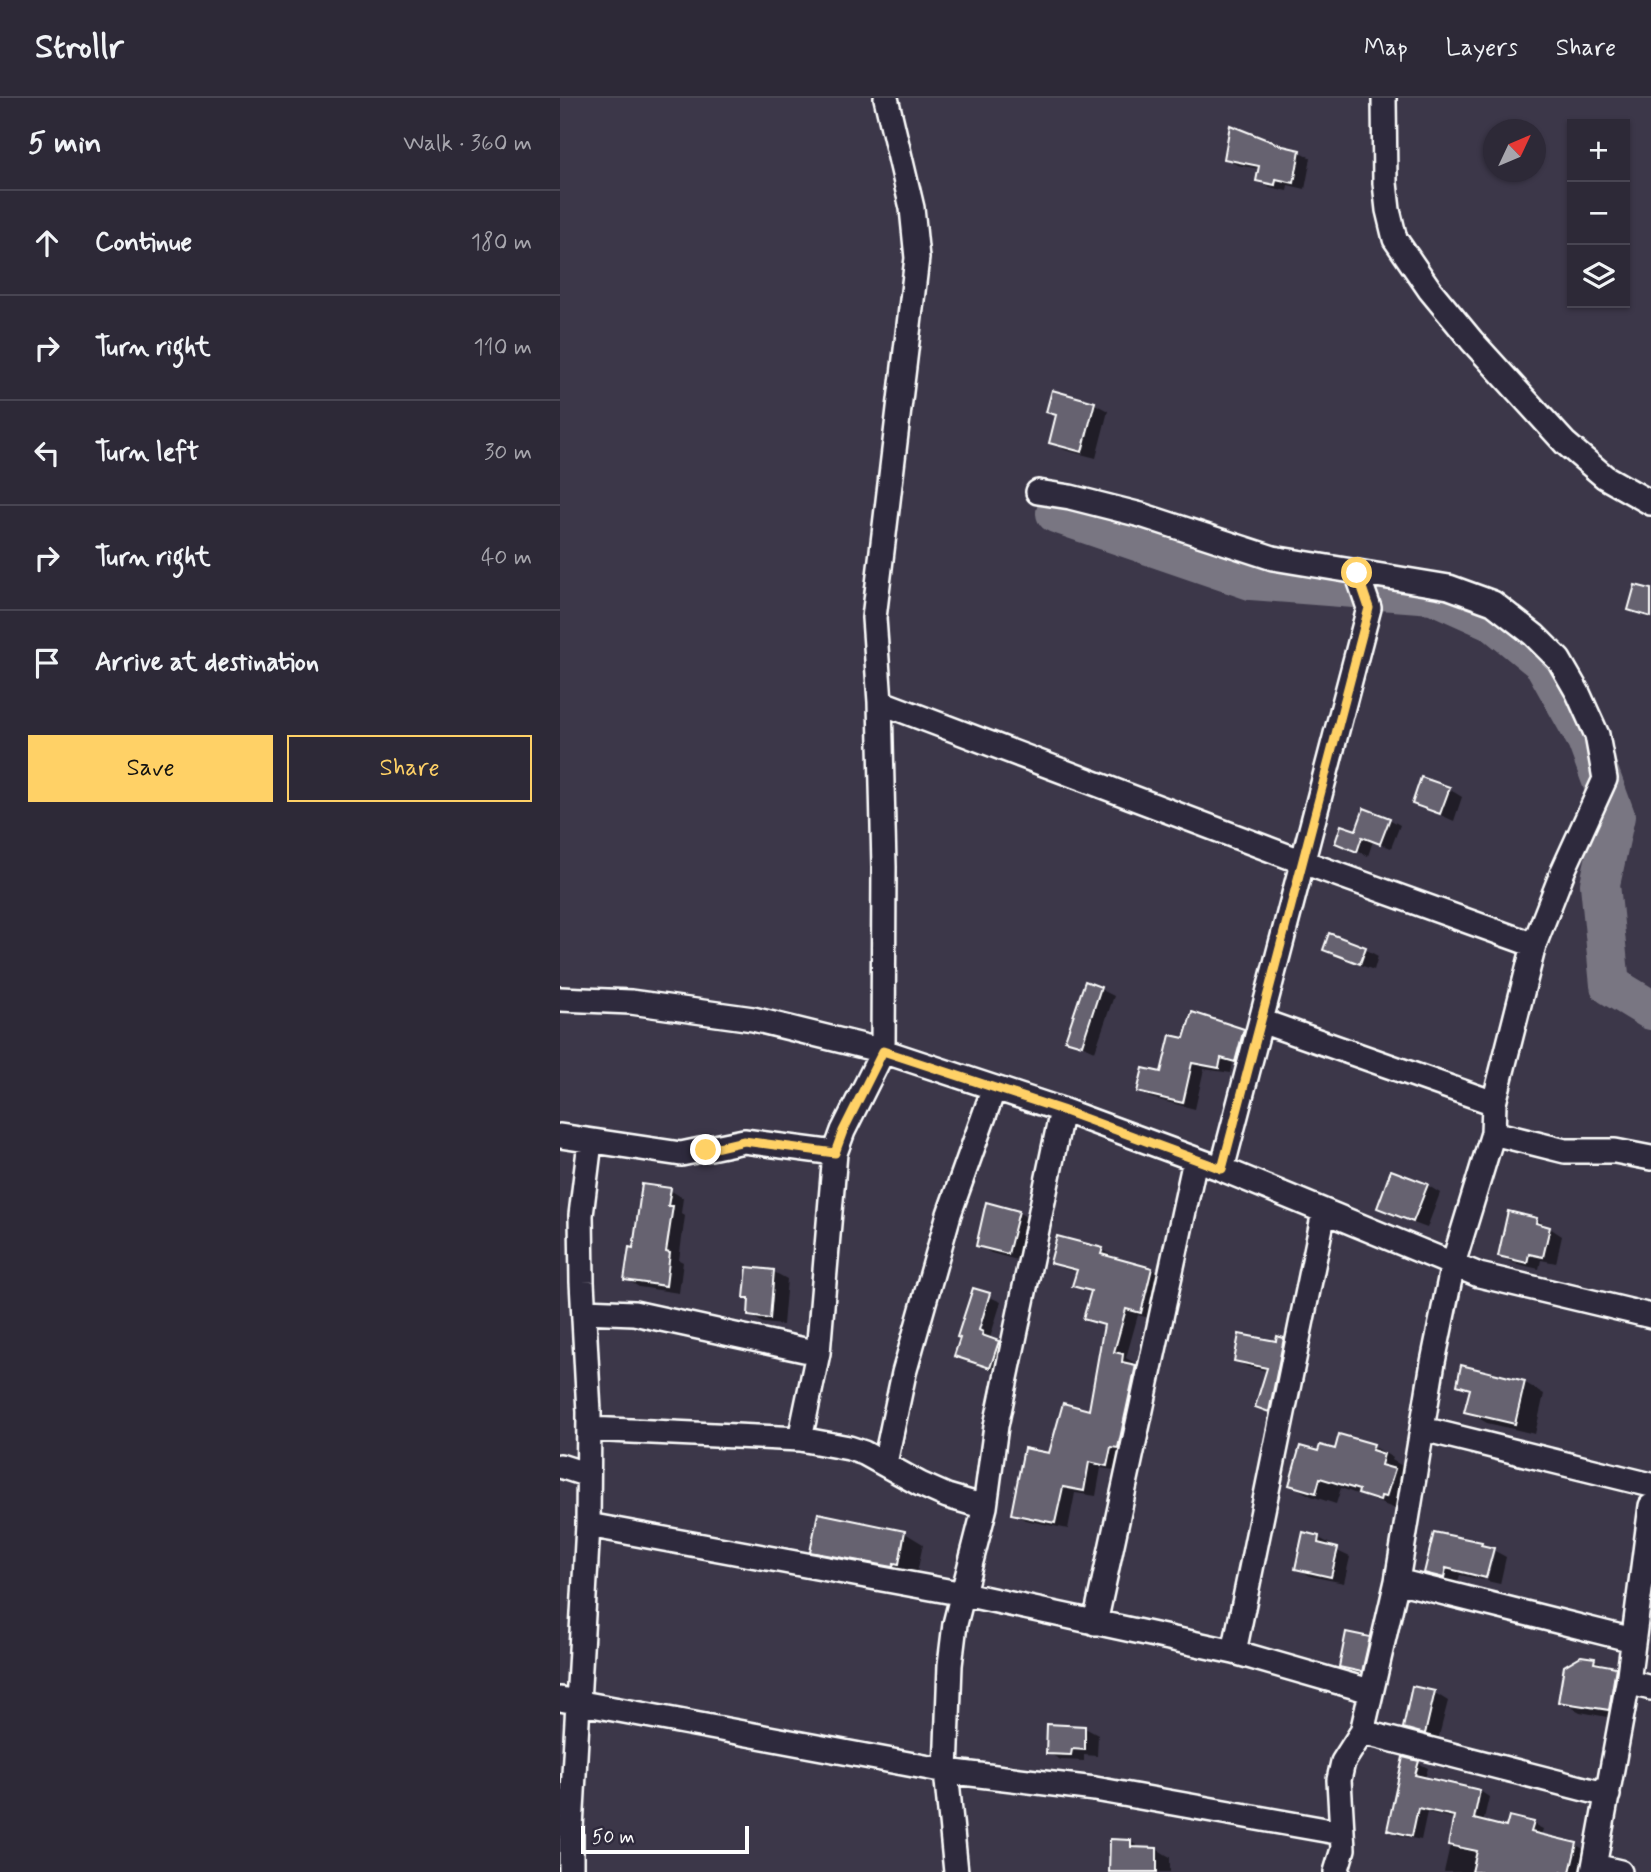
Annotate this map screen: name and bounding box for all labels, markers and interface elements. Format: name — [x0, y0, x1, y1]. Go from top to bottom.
text: Strollr — [35, 26, 124, 70]
text: Map — [1364, 33, 1408, 64]
text: Layers — [1446, 33, 1518, 64]
text: Share — [1556, 33, 1616, 64]
north arrow — [1483, 119, 1546, 182]
map controls — [1567, 119, 1630, 308]
button: + — [1567, 119, 1630, 182]
text: 5 min — [28, 124, 102, 163]
text: Walk · 360 m — [403, 129, 532, 159]
button: − — [1567, 182, 1630, 245]
icon: ahead — [28, 224, 66, 262]
text: Continue — [95, 226, 192, 260]
text: 180 m — [471, 228, 532, 258]
button: layers — [1567, 245, 1630, 308]
icon: right — [28, 329, 66, 367]
text: Turn right — [95, 331, 211, 365]
text: 110 m — [473, 333, 532, 363]
icon: left — [28, 434, 66, 472]
text: Turn left — [95, 436, 199, 470]
text: 30 m — [484, 438, 532, 468]
icon: right — [28, 539, 66, 577]
text: Turn right — [95, 541, 211, 575]
text: 40 m — [481, 543, 532, 573]
route start — [1341, 557, 1372, 588]
icon: arrive — [28, 644, 66, 682]
text: Arrive at destination — [95, 646, 319, 680]
button: Save — [28, 735, 273, 802]
button: Share — [287, 735, 532, 802]
route end — [690, 1134, 721, 1165]
scale bar — [581, 1823, 749, 1855]
text: 50 m — [592, 1825, 635, 1850]

